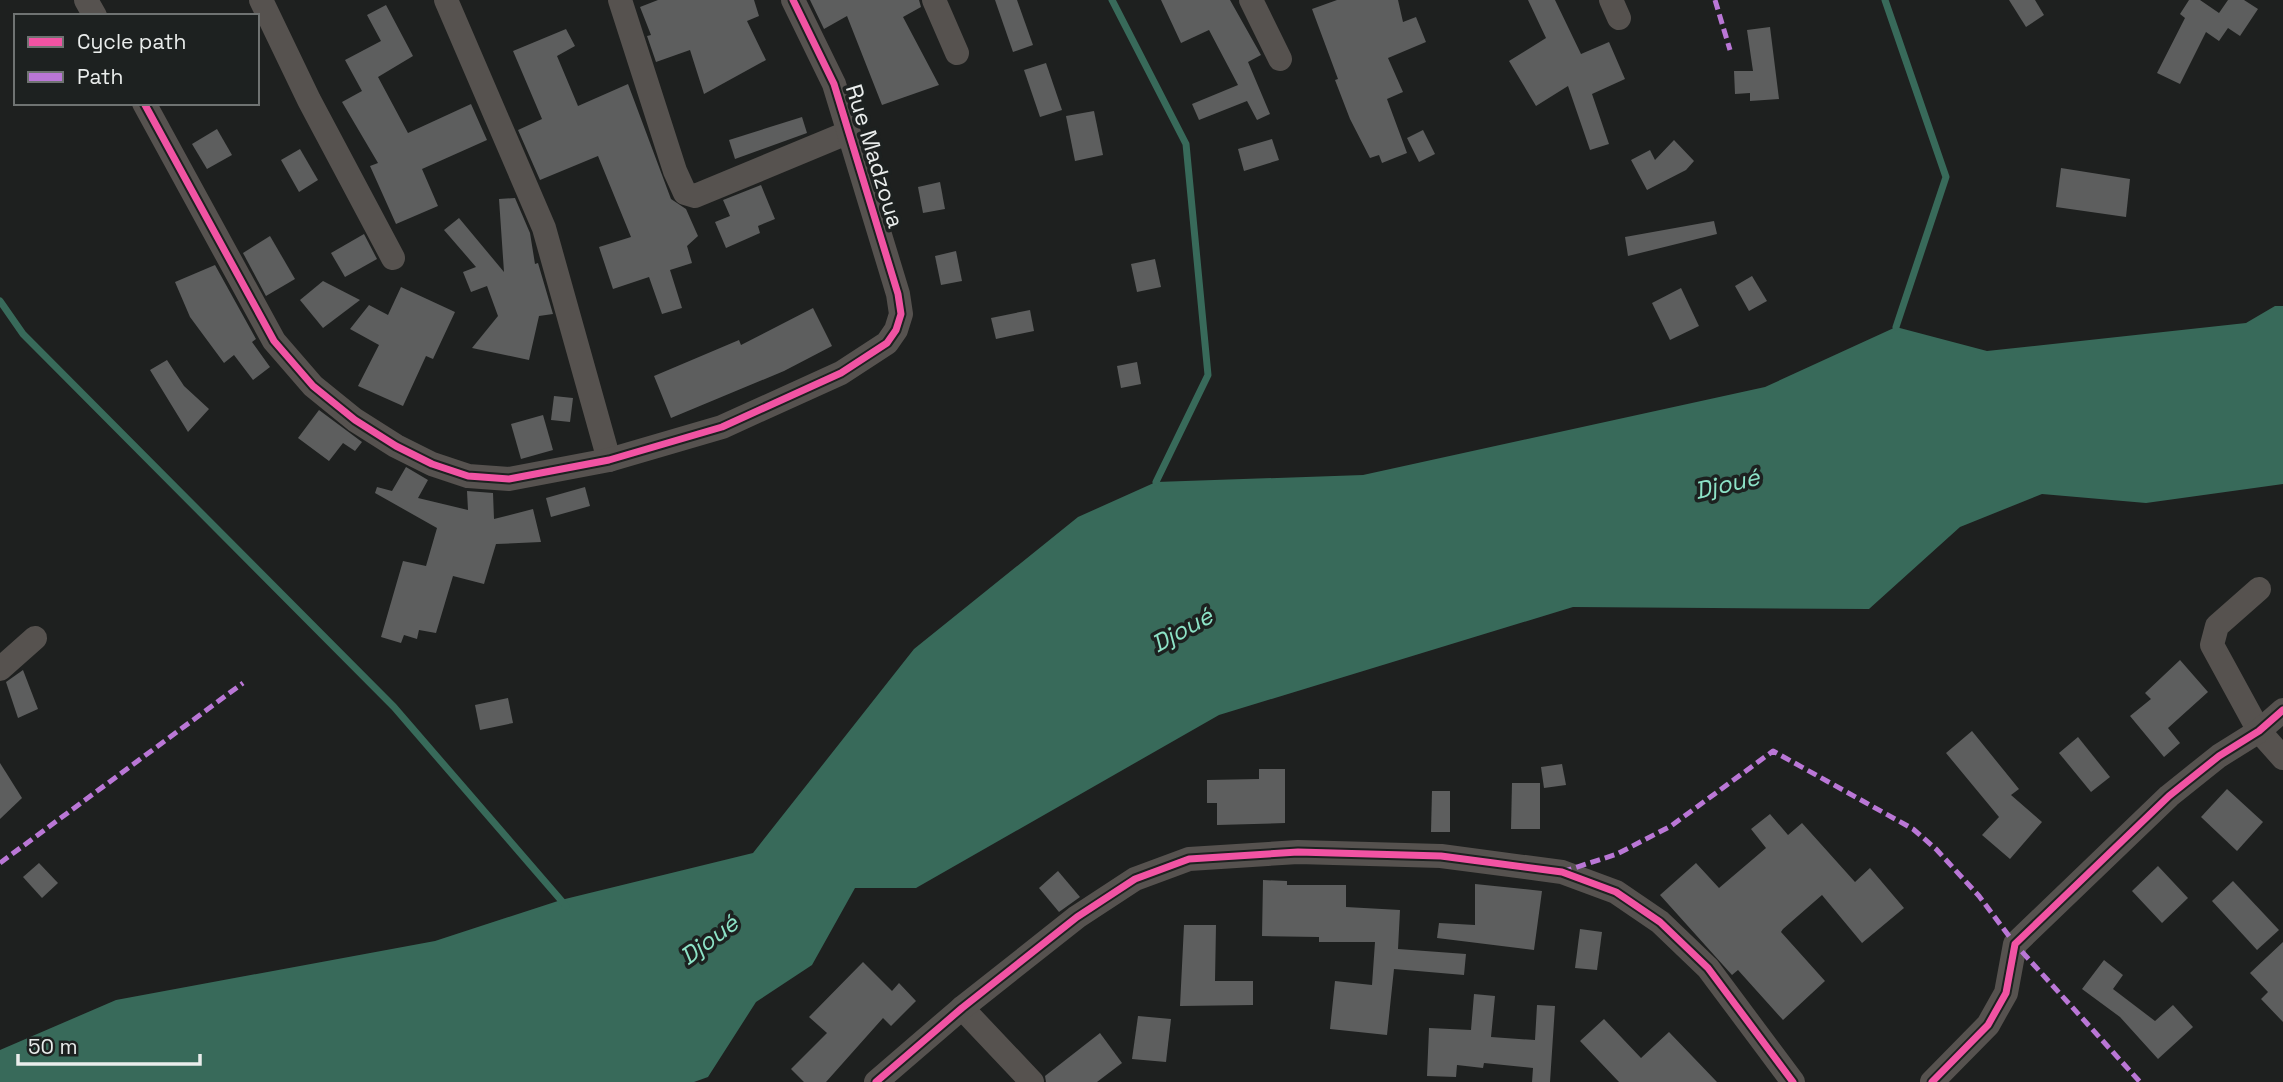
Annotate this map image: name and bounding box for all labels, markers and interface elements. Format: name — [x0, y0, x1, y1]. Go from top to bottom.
legend — [14, 14, 259, 105]
text: Cycle path — [77, 28, 186, 55]
text: Path — [77, 63, 123, 90]
street label: Rue Madzoua — [839, 80, 911, 232]
water label: Djoué — [1691, 461, 1763, 506]
water label: Djoué — [1146, 600, 1219, 659]
water label: Djoué — [673, 907, 745, 972]
scale bar — [18, 1023, 200, 1066]
text: 50 m — [28, 1033, 78, 1060]

